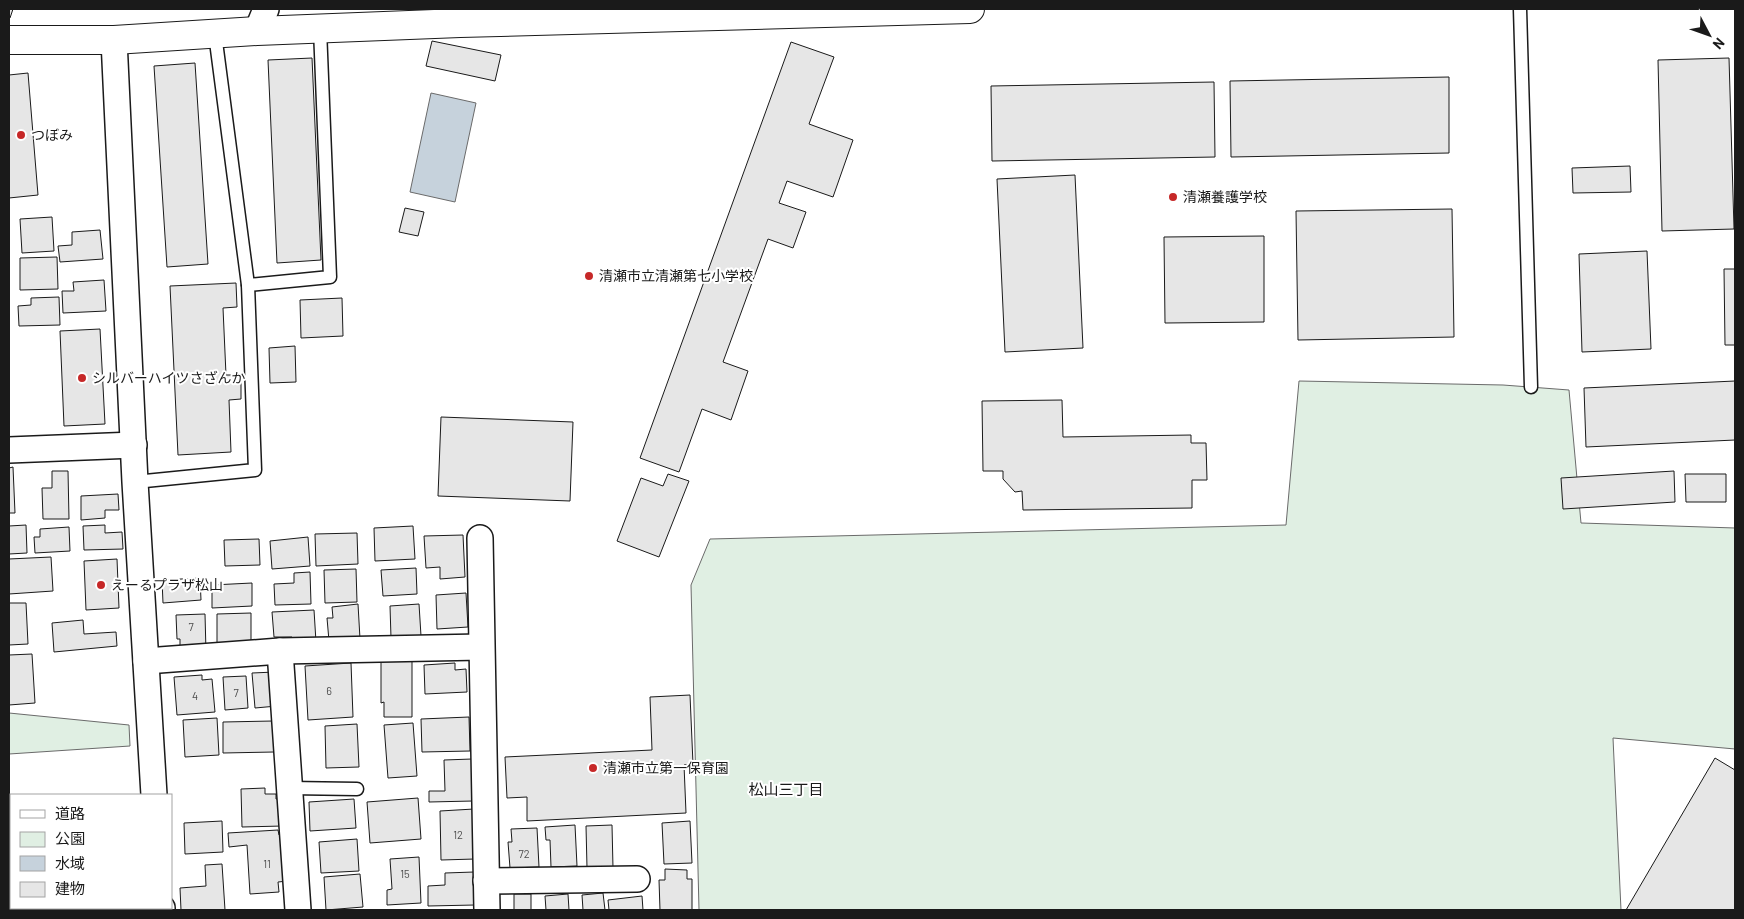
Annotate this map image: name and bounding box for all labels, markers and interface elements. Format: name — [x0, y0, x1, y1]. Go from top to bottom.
north arrow — [1684, 10, 1734, 60]
text: N — [1710, 35, 1729, 53]
place label: つぼみ — [31, 126, 73, 143]
marker: つぼみ — [15, 129, 27, 141]
place label: 清瀬養護学校 — [1183, 188, 1267, 205]
marker: 清瀬養護学校 — [1167, 191, 1179, 203]
place label: 清瀬市立清瀬第七小学校 — [599, 267, 753, 284]
marker: 清瀬市立清瀬第七小学校 — [583, 270, 595, 282]
place label: シルバーハイツさざんか — [92, 369, 245, 386]
marker: シルバーハイツさざんか — [76, 372, 88, 384]
place label: えーるプラザ松山 — [111, 576, 223, 593]
marker: えーるプラザ松山 — [95, 579, 107, 591]
house number: 7 — [188, 620, 194, 633]
house number: 6 — [326, 684, 332, 697]
house number: 7 — [233, 686, 239, 699]
house number: 4 — [192, 689, 198, 702]
place label: 清瀬市立第一保育園 — [603, 759, 729, 776]
marker: 清瀬市立第一保育園 — [587, 762, 599, 774]
district label: 松山三丁目 — [748, 780, 824, 798]
legend — [10, 794, 172, 909]
text: 道路 — [55, 804, 85, 822]
house number: 12 — [453, 828, 463, 841]
text: 公園 — [55, 829, 85, 847]
house number: 72 — [518, 847, 530, 860]
text: 水域 — [55, 854, 85, 872]
house number: 11 — [263, 857, 271, 870]
house number: 15 — [400, 867, 410, 880]
text: 建物 — [55, 879, 85, 897]

